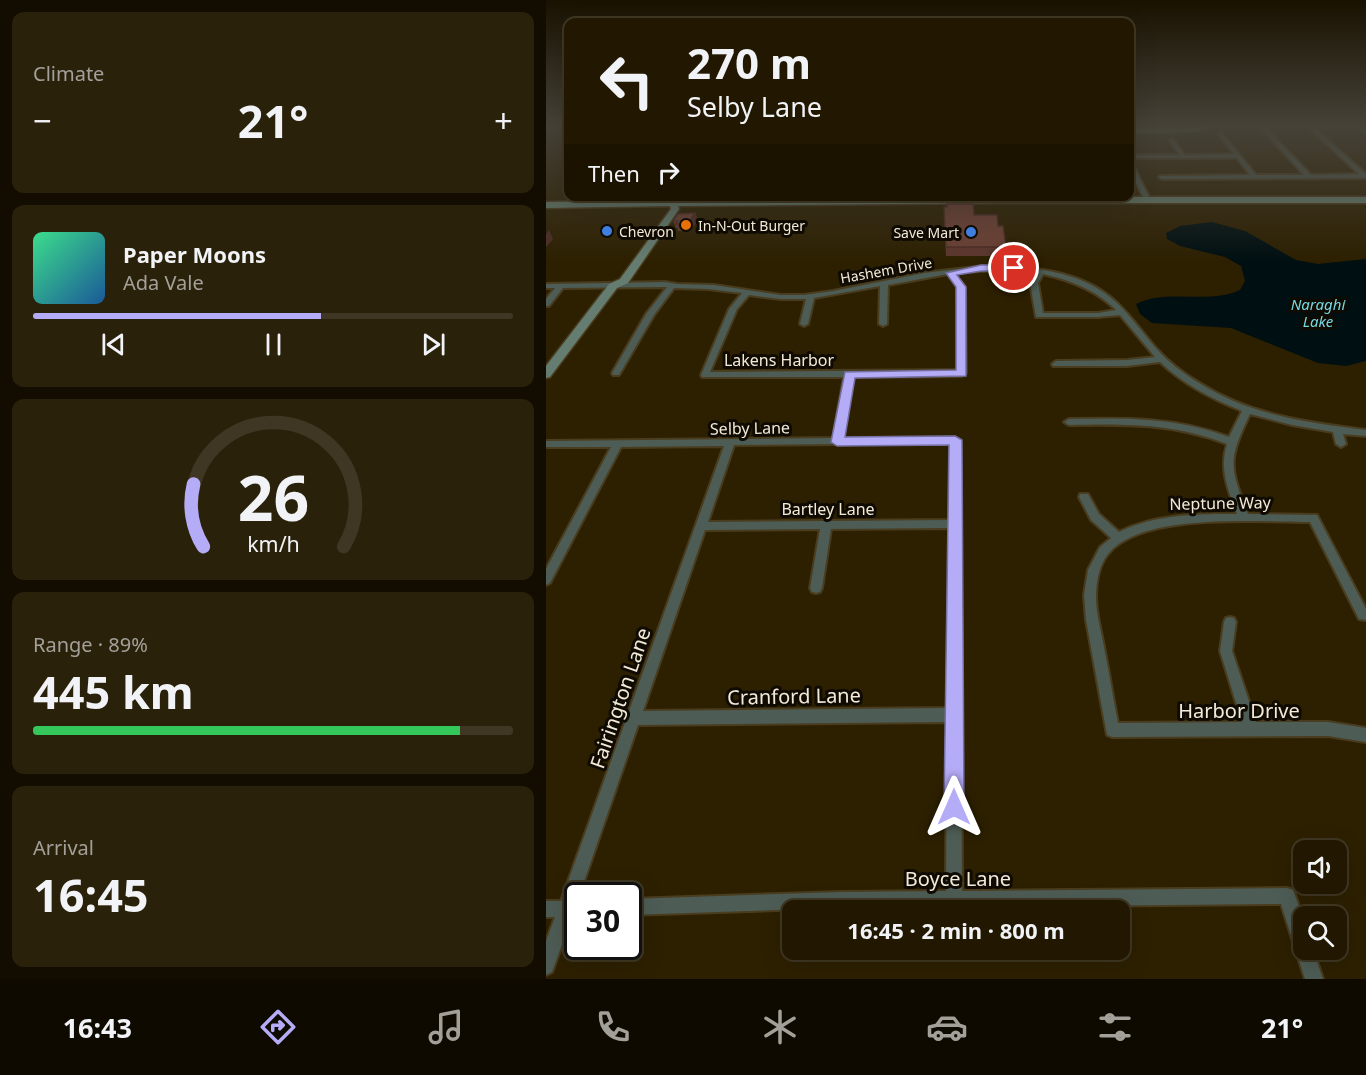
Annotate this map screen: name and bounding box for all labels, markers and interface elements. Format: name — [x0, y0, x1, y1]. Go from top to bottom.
text: 270 m — [687, 34, 811, 91]
icon: left — [588, 42, 666, 120]
text: Climate — [33, 60, 104, 87]
text: Selby Lane — [687, 88, 822, 125]
text: 21° — [238, 90, 308, 151]
text: − — [33, 98, 52, 143]
text: + — [494, 98, 513, 143]
icon: right — [652, 156, 685, 189]
text: Then — [588, 158, 640, 188]
place label: In-N-Out Burger — [698, 216, 805, 235]
marker: In-N-Out Burger — [679, 218, 693, 232]
place label: Chevron — [619, 222, 674, 241]
place label: Save Mart — [893, 223, 959, 242]
marker: Chevron — [600, 224, 614, 238]
marker: Save Mart — [964, 225, 978, 239]
text: Paper Moons — [123, 239, 266, 269]
pin — [988, 242, 1039, 293]
icon: arrive — [997, 251, 1030, 284]
street label: Hashem Drive — [839, 253, 933, 287]
text: Ada Vale — [123, 269, 204, 296]
water label: Naraghi Lake — [1291, 294, 1346, 331]
icon: previous — [97, 328, 130, 361]
icon: pause — [257, 328, 290, 361]
icon: next — [417, 328, 450, 361]
street label: Lakens Harbor — [724, 349, 834, 371]
street label: Selby Lane — [710, 416, 790, 440]
text: 26 — [237, 454, 309, 539]
street label: Neptune Way — [1169, 491, 1272, 515]
street label: Bartley Lane — [781, 498, 875, 520]
text: km/h — [247, 529, 299, 558]
street label: Fairington Lane — [583, 624, 657, 772]
text: Range · 89% — [33, 631, 148, 658]
text: 445 km — [33, 661, 194, 722]
street label: Cranford Lane — [727, 681, 861, 711]
street label: Harbor Drive — [1178, 697, 1300, 724]
position arrow — [922, 775, 986, 839]
text: Arrival — [33, 834, 94, 861]
map controls — [1293, 840, 1347, 960]
button: sound — [1293, 840, 1347, 894]
text: 16:45 — [33, 864, 149, 925]
street label: Boyce Lane — [905, 865, 1011, 892]
speed limit sign: 30 — [564, 882, 642, 960]
button: search — [1293, 906, 1347, 960]
text: 16:45 · 2 min · 800 m — [847, 915, 1065, 945]
icon: directions — [257, 1006, 299, 1048]
icon: music — [425, 1006, 467, 1048]
icon: phone — [592, 1006, 634, 1048]
icon: climate — [759, 1006, 801, 1048]
icon: car — [926, 1006, 968, 1048]
icon: filters — [1094, 1006, 1136, 1048]
text: 16:43 — [63, 1009, 132, 1046]
text: 21° — [1261, 1009, 1303, 1046]

